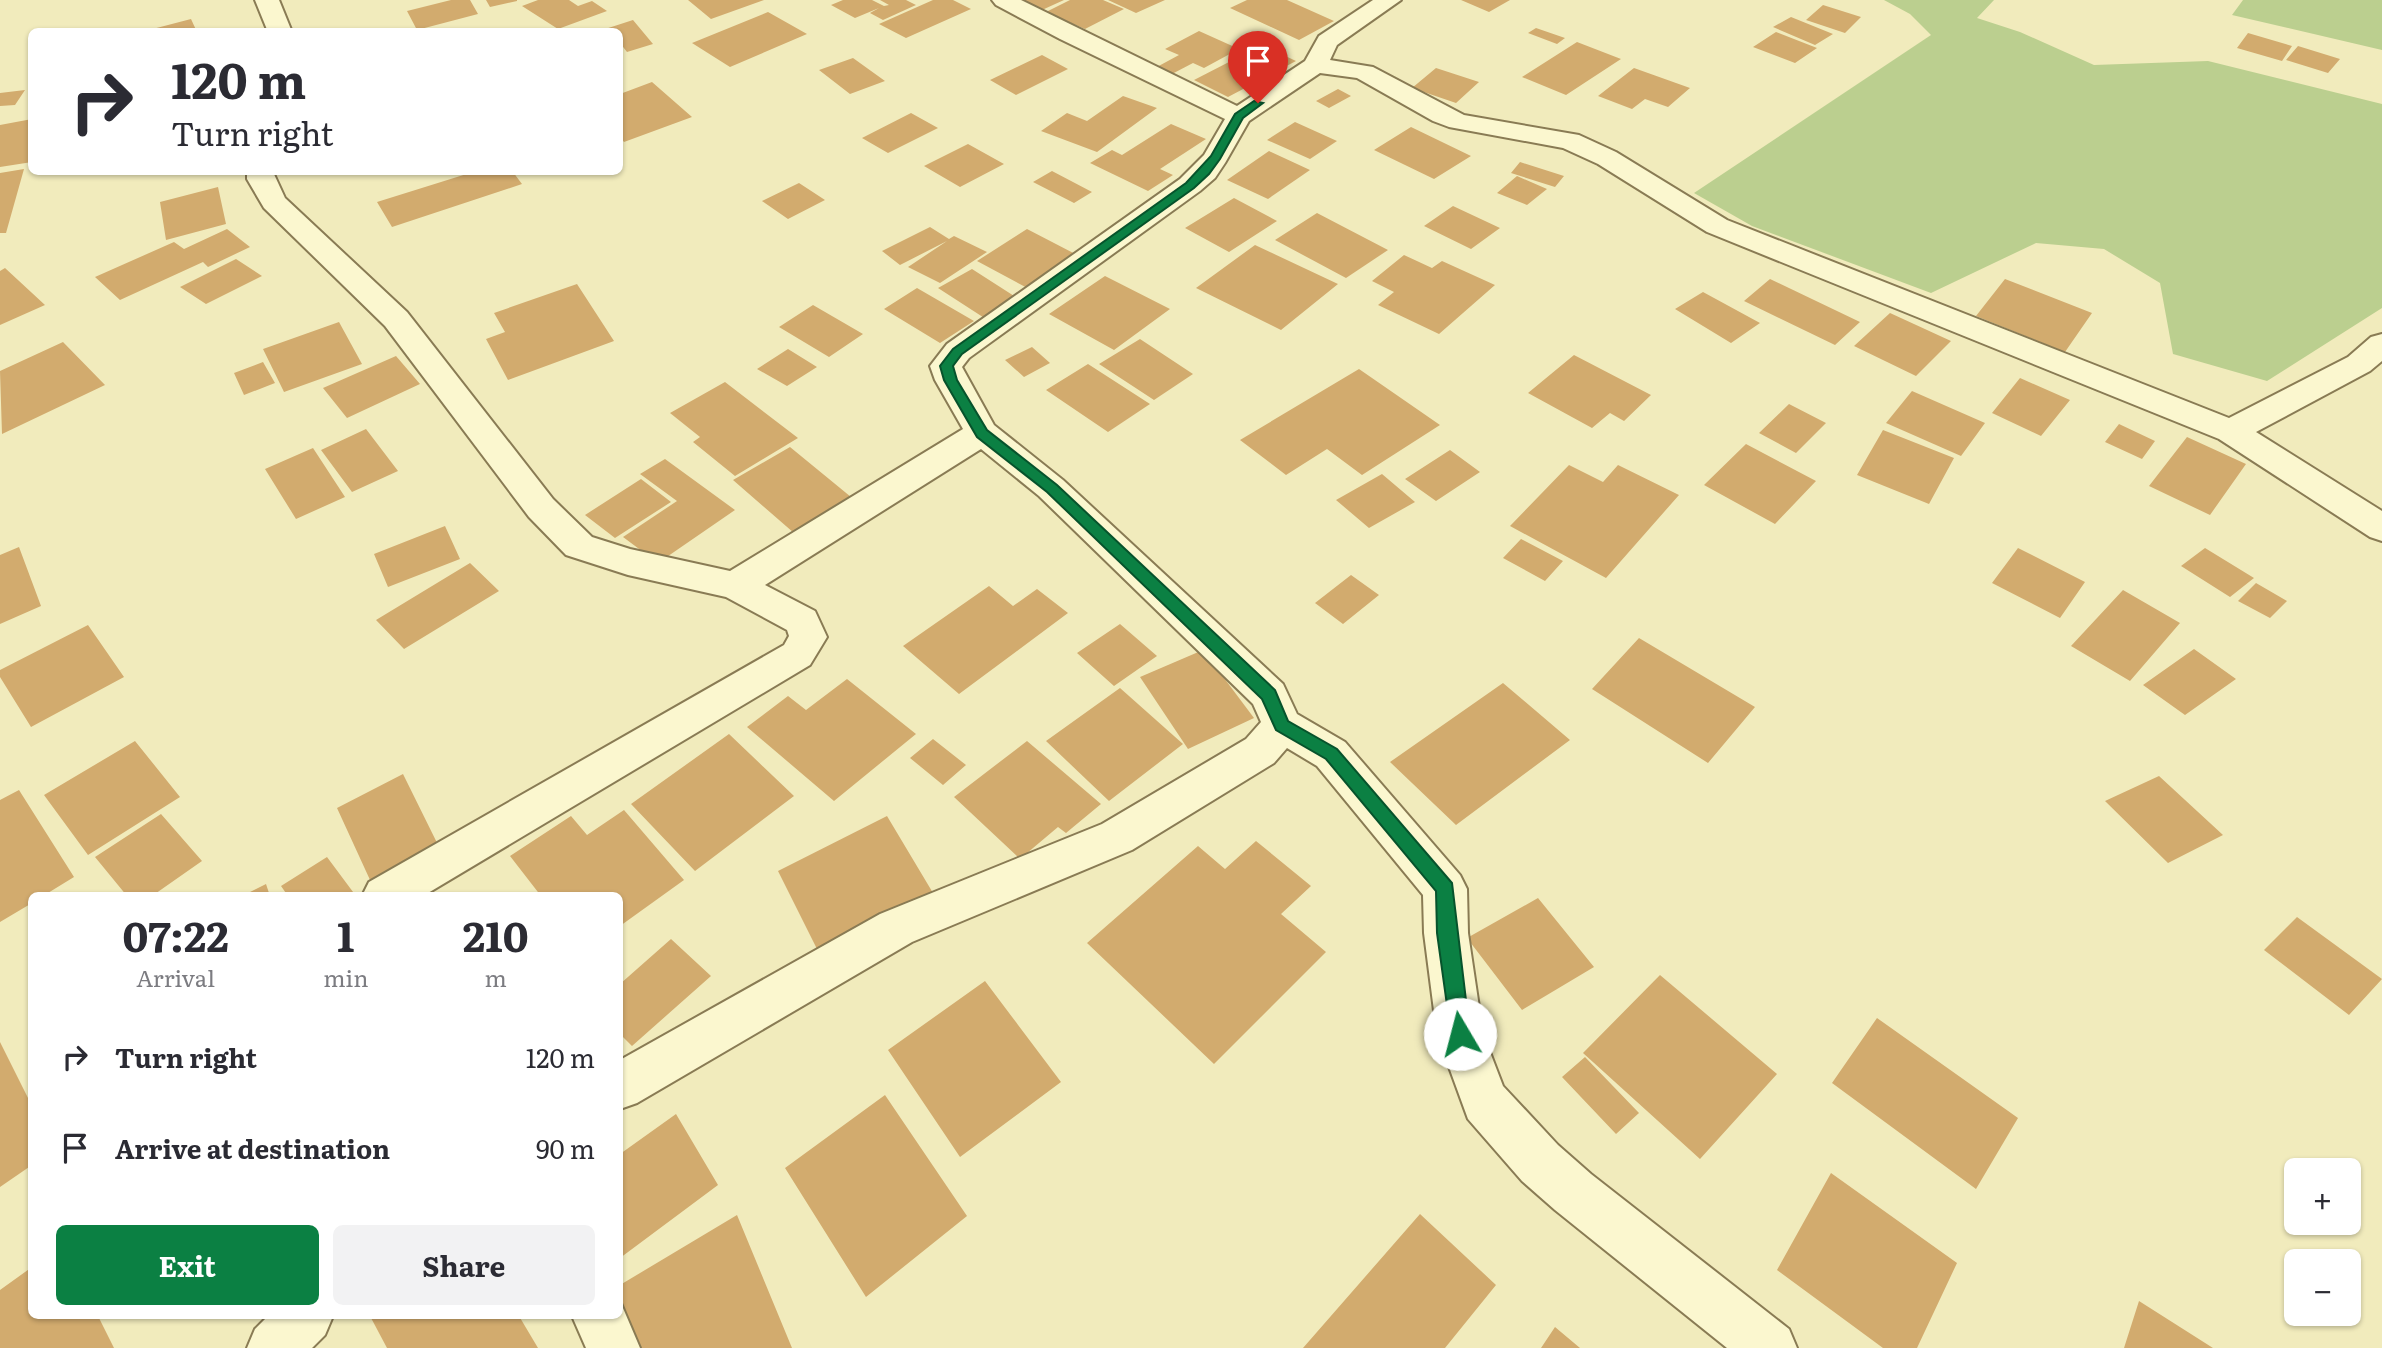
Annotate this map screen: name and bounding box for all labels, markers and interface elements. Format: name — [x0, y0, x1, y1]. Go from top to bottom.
pin — [1228, 31, 1288, 103]
text: 120 m — [171, 41, 306, 114]
icon: arrive — [1239, 42, 1277, 80]
icon: right — [56, 56, 147, 147]
text: Turn right — [171, 108, 333, 156]
text: 07:22 — [122, 903, 229, 965]
text: 1 — [337, 903, 355, 965]
text: 210 — [463, 903, 529, 965]
text: Arrival — [136, 960, 215, 994]
text: min — [323, 960, 368, 994]
text: m — [485, 960, 507, 994]
position arrow — [1423, 997, 1497, 1071]
text: Turn right — [115, 1037, 257, 1076]
text: 120 m — [526, 1037, 595, 1076]
icon: right — [56, 1038, 94, 1076]
text: Arrive at destination — [115, 1128, 390, 1167]
text: 90 m — [536, 1128, 595, 1167]
icon: arrive — [56, 1129, 94, 1167]
map controls — [2284, 1158, 2361, 1326]
button: + — [2284, 1158, 2361, 1235]
button: Exit — [56, 1225, 319, 1305]
button: Share — [333, 1225, 595, 1305]
button: − — [2284, 1249, 2361, 1326]

